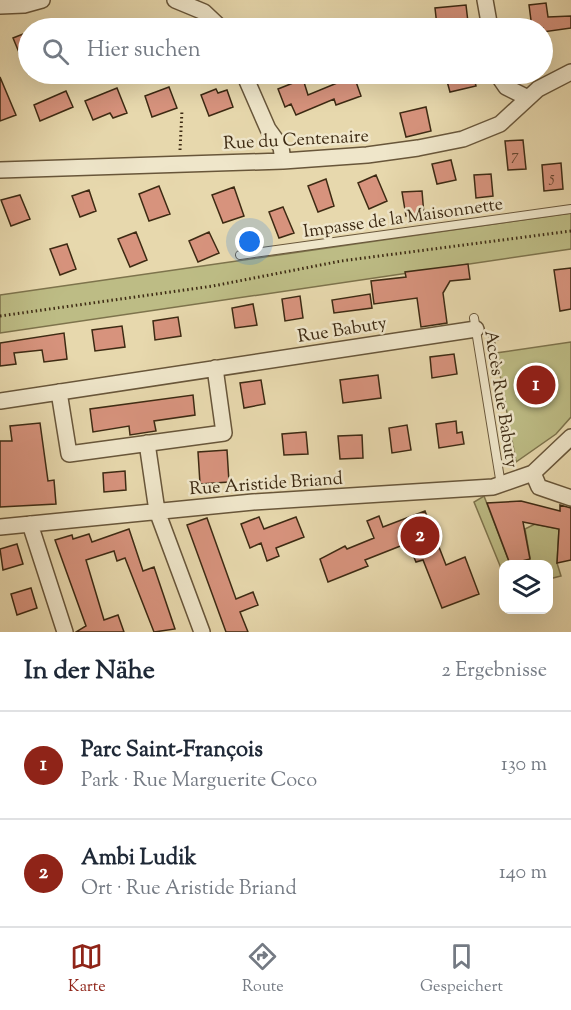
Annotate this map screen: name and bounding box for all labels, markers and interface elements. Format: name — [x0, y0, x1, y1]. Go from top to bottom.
search box — [18, 18, 553, 84]
icon: search — [39, 35, 72, 68]
text: Hier suchen — [87, 35, 201, 67]
street label: Rue du Centenaire — [223, 124, 370, 158]
house number: 7 — [511, 146, 519, 167]
house number: 5 — [548, 168, 555, 189]
street label: Impasse de la Maisonnette — [302, 192, 505, 246]
your location — [235, 227, 264, 256]
street label: Rue Babuty — [296, 311, 389, 351]
street label: Accès Rue Babuty — [476, 329, 524, 470]
pin: 1 — [516, 362, 556, 408]
street label: Rue Aristide Briand — [189, 467, 344, 503]
pin: 2 — [400, 514, 440, 558]
map controls — [499, 560, 553, 614]
button: layers — [499, 560, 553, 614]
text: In der Nähe — [24, 653, 155, 690]
text: 2 Ergebnisse — [442, 657, 547, 686]
text: Parc Saint-François — [81, 735, 263, 767]
text: 1 — [40, 751, 47, 780]
text: 130 m — [501, 751, 547, 780]
text: Park · Rue Marguerite Coco — [81, 767, 317, 796]
text: Ambi Ludik — [81, 843, 196, 875]
text: 2 — [39, 859, 48, 888]
text: 140 m — [499, 859, 547, 888]
text: Ort · Rue Aristide Briand — [81, 875, 297, 904]
tab: Karte — [68, 940, 106, 999]
tab: Route — [242, 940, 284, 999]
tab: Gespeichert — [420, 940, 503, 999]

